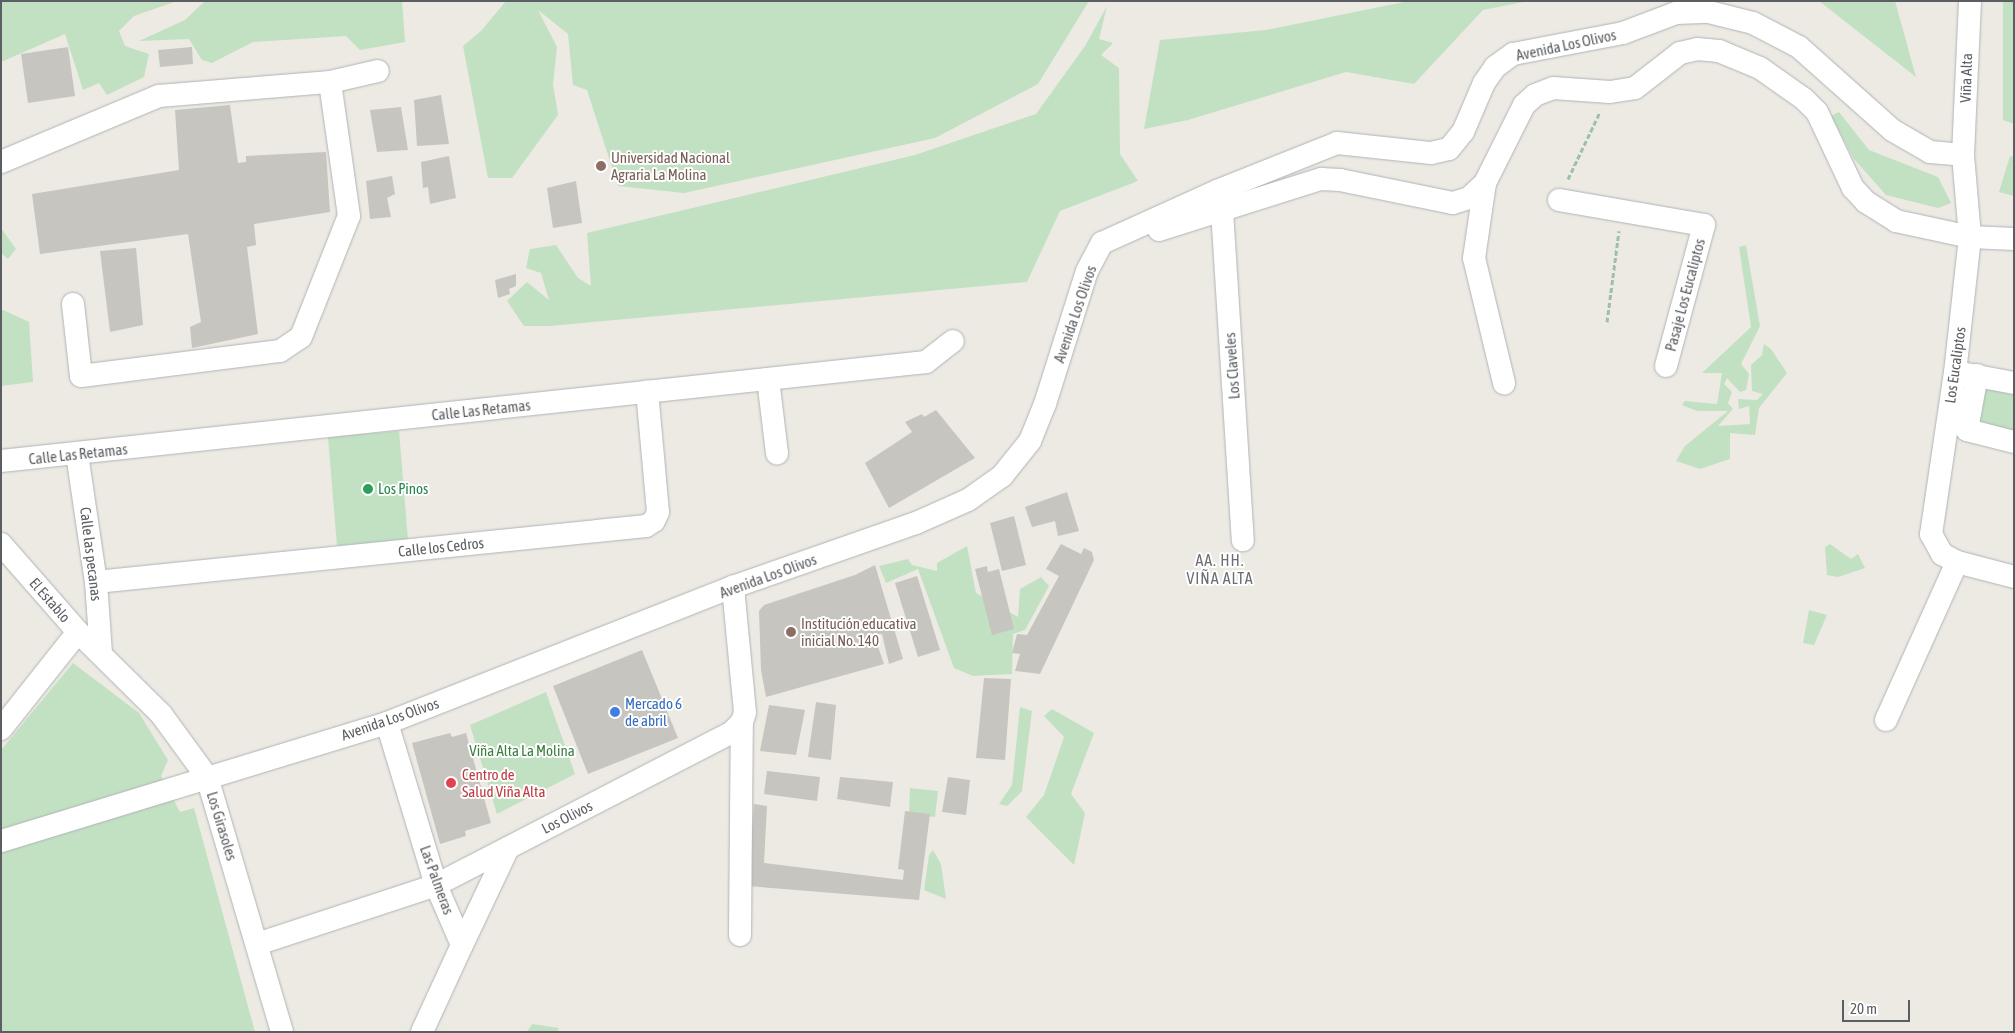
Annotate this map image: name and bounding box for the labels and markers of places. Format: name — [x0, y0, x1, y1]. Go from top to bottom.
place label: Universidad Nacional Agraria La Molina — [611, 148, 730, 183]
marker: Universidad Nacional Agraria La Molina — [595, 160, 607, 172]
place label: Los Pinos — [378, 480, 428, 498]
marker: Los Pinos — [362, 483, 374, 495]
place label: Institución educativa inicial No. 140 — [801, 614, 916, 649]
marker: Institución educativa inicial No. 140 — [785, 626, 797, 638]
place label: Mercado 6 de abril — [625, 694, 682, 729]
marker: Mercado 6 de abril — [609, 706, 621, 718]
place label: Centro de Salud Viña Alta — [462, 765, 545, 800]
marker: Centro de Salud Viña Alta — [444, 776, 458, 790]

